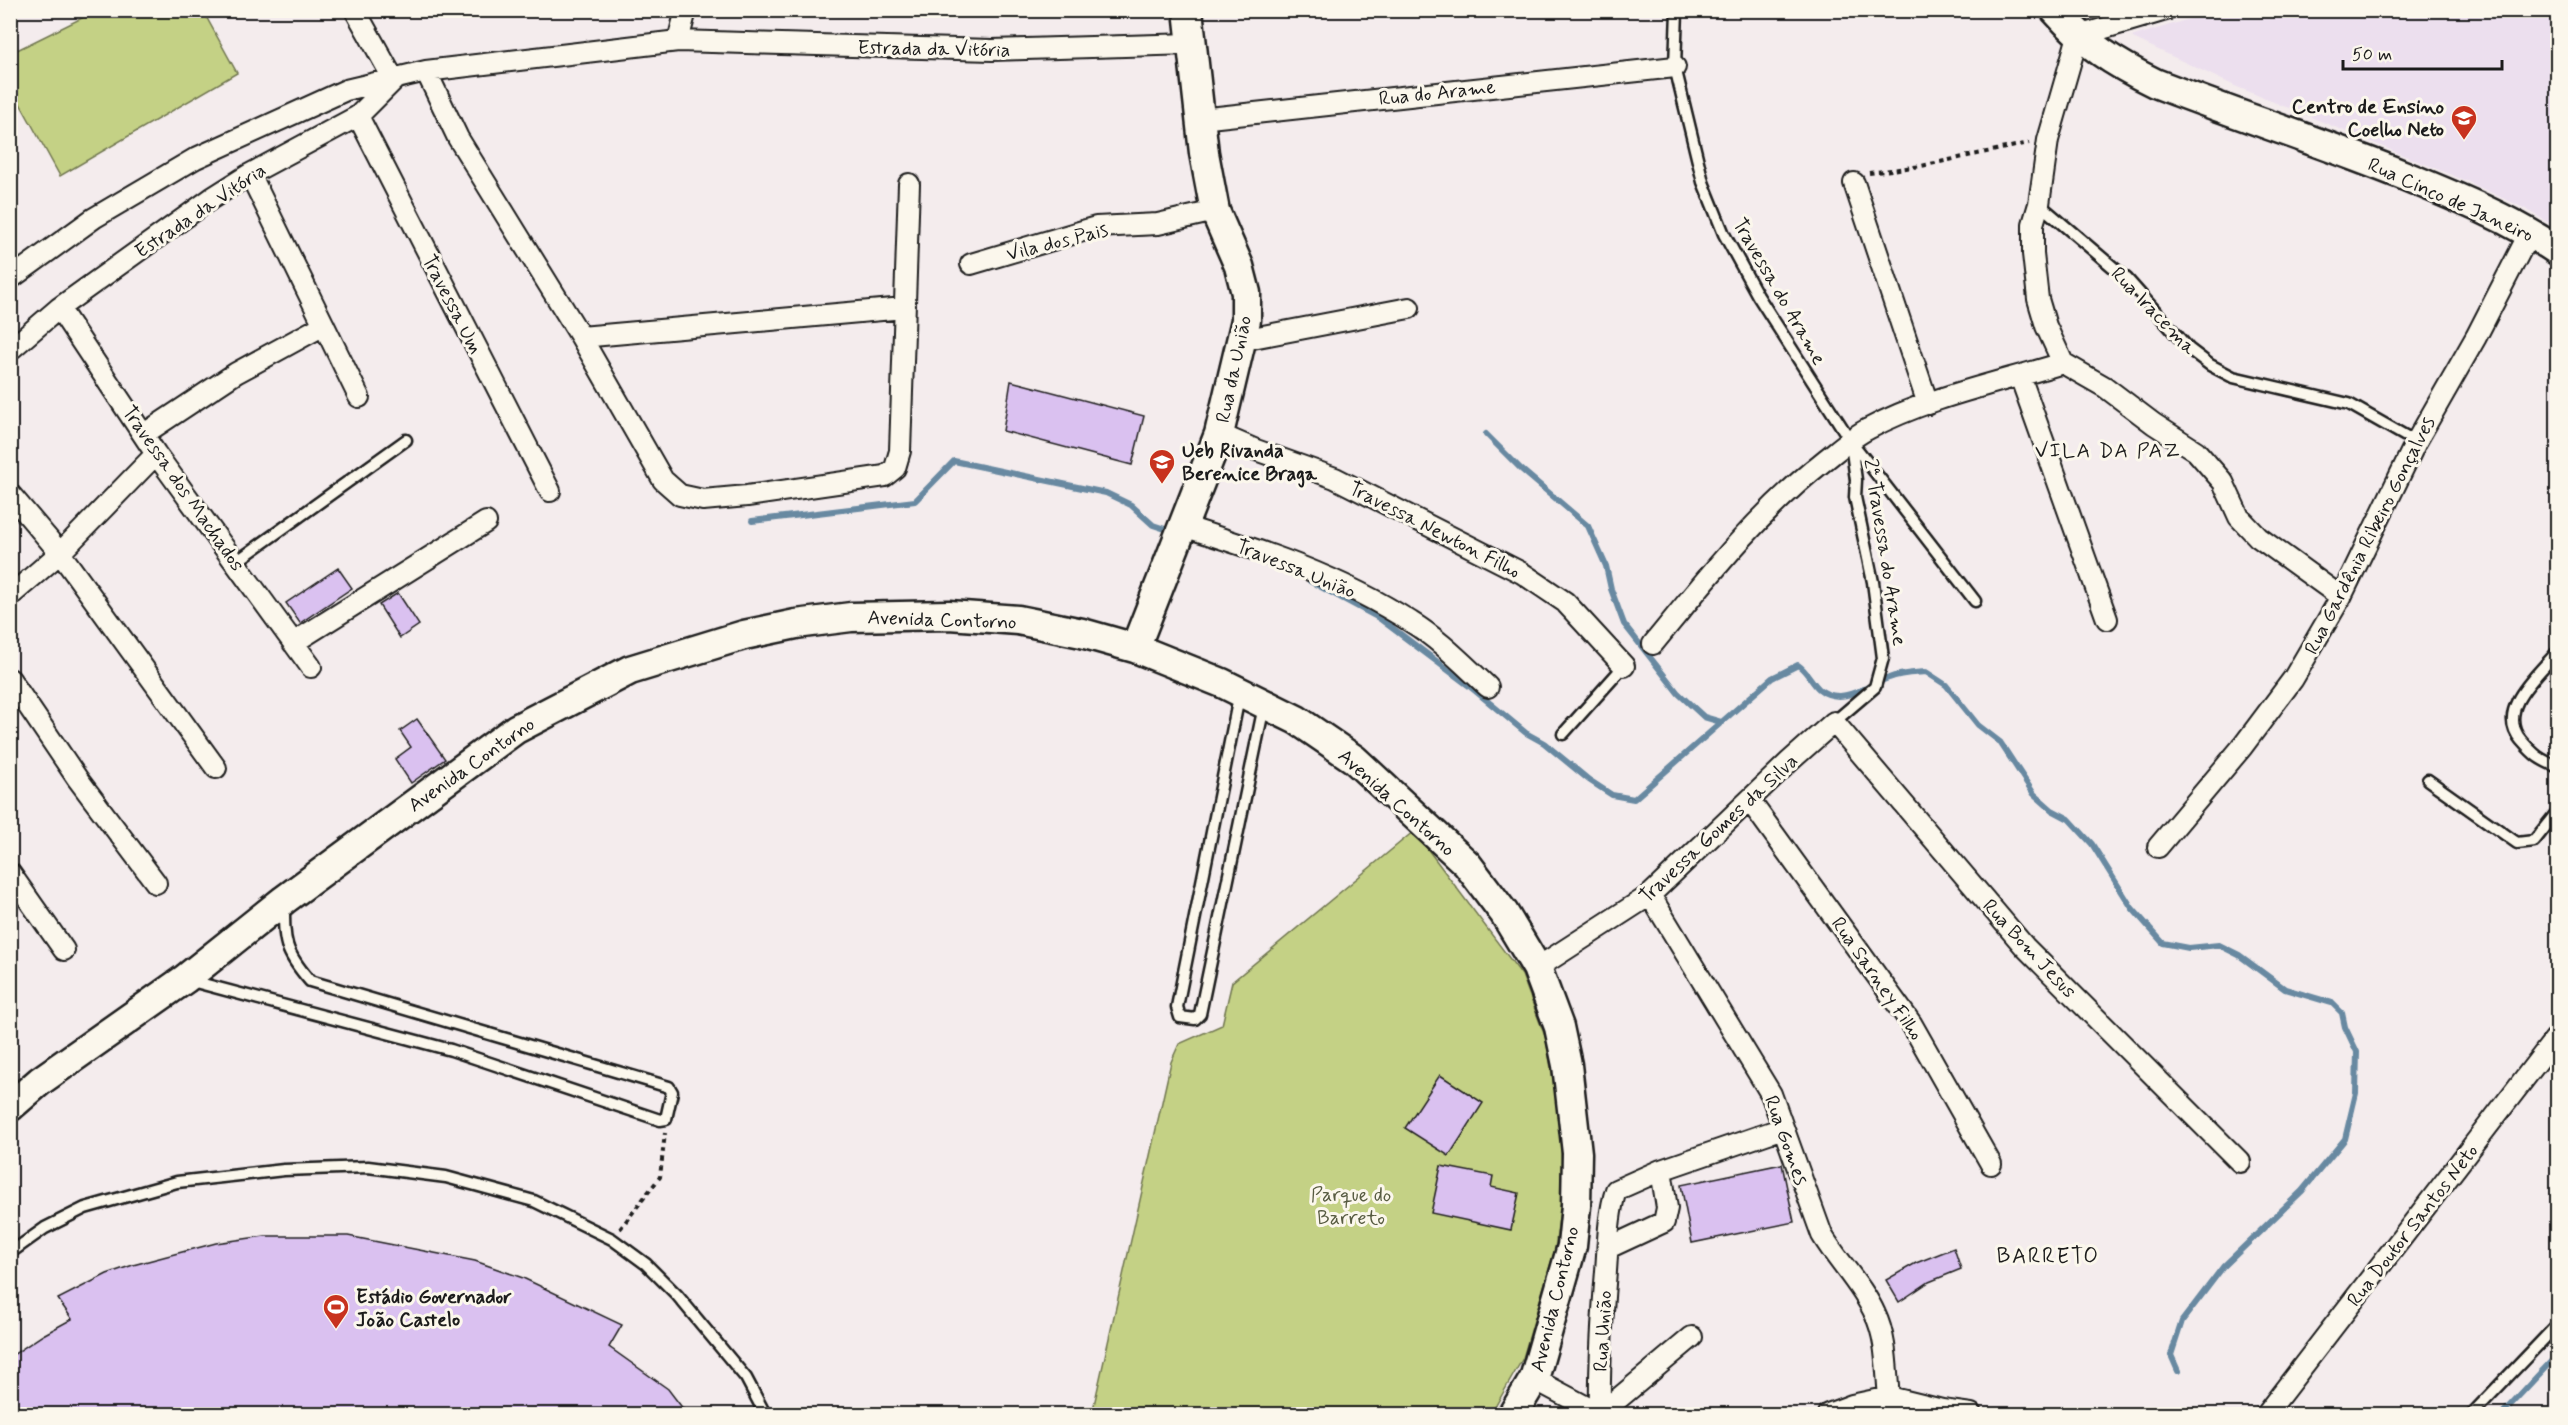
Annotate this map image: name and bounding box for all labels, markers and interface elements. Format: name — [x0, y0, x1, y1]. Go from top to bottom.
scale bar — [2343, 33, 2502, 71]
street label: Estrada da Vitória — [857, 35, 1011, 64]
text: 50 m — [2352, 43, 2392, 67]
street label: Rua do Arame — [1377, 74, 1497, 113]
place label: Centro de Ensino Coelho Neto — [2292, 94, 2444, 144]
school or university icon: Centro de Ensino Coelho Neto — [2449, 103, 2479, 141]
street label: Rua Cinco de Janeiro — [2363, 152, 2538, 249]
street label: Estrada da Vitória — [130, 157, 272, 265]
street label: Travessa do Arame — [1726, 213, 1832, 370]
street label: Vila dos Pais — [1004, 217, 1111, 268]
street label: Travessa Um — [415, 250, 488, 359]
street label: Rua Iracema — [2104, 261, 2202, 362]
street label: Rua da União — [1210, 313, 1259, 425]
street label: Travessa dos Machados — [115, 400, 250, 577]
street label: Rua Gardênia Ribeiro Gonçalves — [2298, 412, 2442, 659]
district label: VILA DA PAZ — [2035, 437, 2181, 465]
place label: Ueb Rivanda Berenice Braga — [1182, 438, 1318, 488]
school or university icon: Ueb Rivanda Berenice Braga — [1147, 447, 1177, 485]
street label: 2ª Travessa do Arame — [1856, 457, 1913, 648]
street label: Travessa Newton Filho — [1344, 475, 1525, 585]
street label: Travessa União — [1232, 533, 1359, 606]
street label: Avenida Contorno — [867, 604, 1017, 637]
street label: Avenida Contorno — [403, 711, 541, 819]
street label: Avenida Contorno — [1332, 743, 1460, 863]
street label: Travessa Gomes da Silva — [1634, 748, 1804, 910]
street label: Rua Bom Jesus — [1976, 894, 2082, 1005]
street label: Rua Sarney Filho — [1824, 912, 1929, 1046]
street label: Rua Gomes — [1757, 1092, 1814, 1189]
street label: Rua Doutor Santos Neto — [2341, 1139, 2485, 1313]
park label: Parque do Barreto — [1311, 1182, 1391, 1232]
street label: Avenida Contorno — [1524, 1224, 1587, 1375]
district label: BARRETO — [1996, 1243, 2100, 1271]
place label: Estádio Governador João Castelo — [356, 1284, 512, 1334]
street label: Rua União — [1588, 1290, 1619, 1372]
sports icon: Estádio Governador João Castelo — [321, 1292, 351, 1330]

